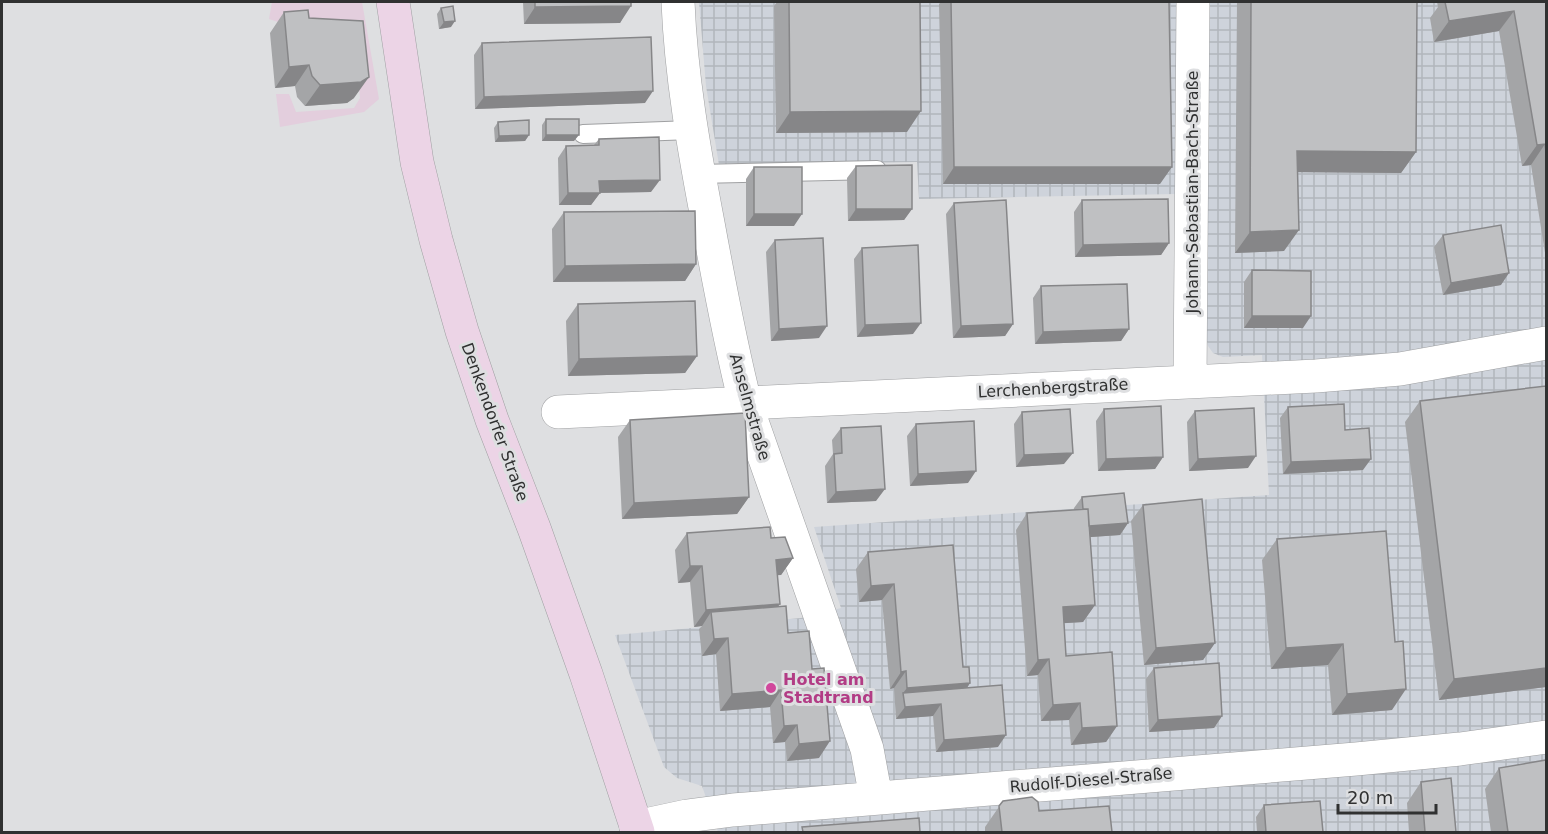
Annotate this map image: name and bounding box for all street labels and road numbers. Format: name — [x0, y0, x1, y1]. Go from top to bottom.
street label: Johann-Sebastian-Bach-Straße — [1183, 71, 1202, 314]
street label: Denkendorfer Straße — [457, 340, 533, 504]
street label: Anselmstraße — [726, 351, 774, 463]
street label: Lerchenbergstraße — [977, 375, 1129, 401]
street label: Rudolf-Diesel-Straße — [1009, 763, 1173, 797]

